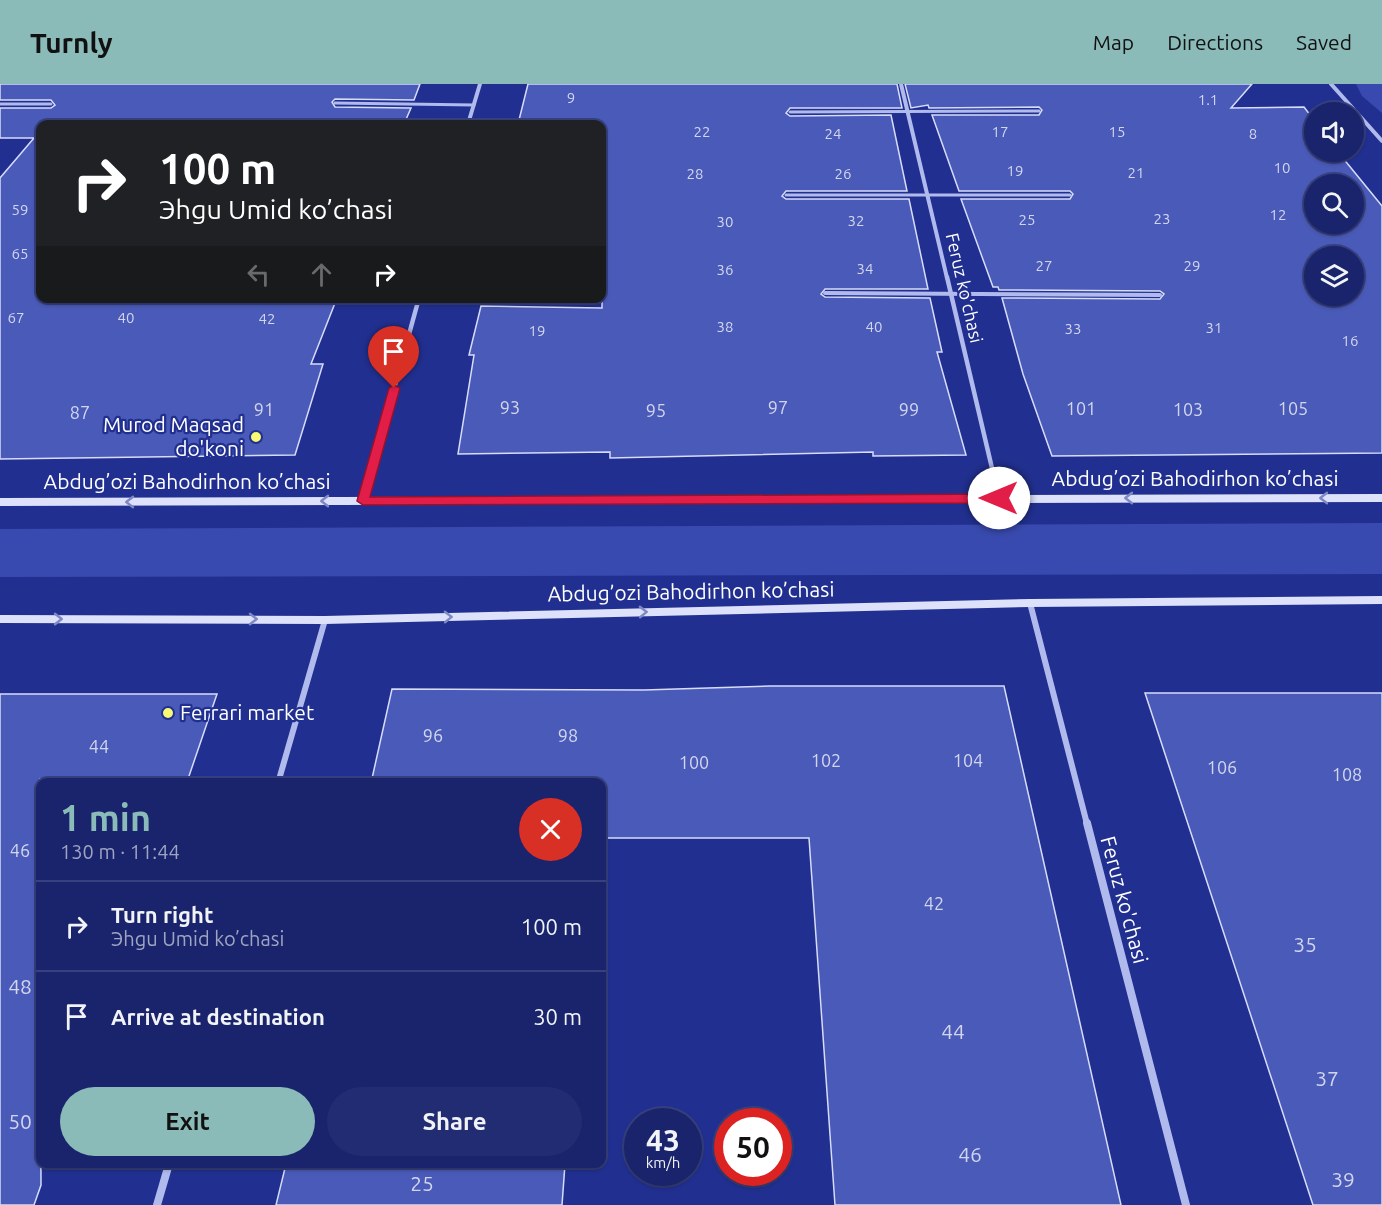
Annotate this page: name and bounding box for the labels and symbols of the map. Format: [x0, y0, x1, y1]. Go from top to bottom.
house number: 9 [567, 89, 575, 106]
house number: 1.1 [1198, 91, 1218, 108]
house number: 22 [694, 123, 710, 140]
house number: 17 [992, 123, 1008, 140]
house number: 15 [1109, 123, 1125, 140]
house number: 24 [825, 125, 841, 142]
house number: 8 [1249, 125, 1257, 142]
house number: 10 [1274, 159, 1290, 176]
house number: 19 [1007, 162, 1023, 179]
house number: 21 [1128, 164, 1144, 181]
house number: 28 [687, 165, 703, 182]
house number: 26 [835, 165, 851, 182]
house number: 59 [12, 201, 28, 218]
house number: 12 [1270, 206, 1286, 223]
house number: 23 [1154, 210, 1170, 227]
house number: 25 [1019, 211, 1035, 228]
house number: 32 [848, 212, 864, 229]
house number: 30 [717, 213, 733, 230]
street label: Feruz ko'chasi [943, 231, 987, 345]
house number: 65 [12, 245, 28, 262]
house number: 27 [1036, 257, 1052, 274]
house number: 29 [1184, 257, 1200, 274]
house number: 34 [857, 260, 873, 277]
house number: 36 [717, 261, 733, 278]
house number: 67 [8, 309, 24, 326]
house number: 40 [118, 309, 134, 326]
house number: 42 [259, 310, 275, 327]
house number: 38 [717, 318, 733, 335]
house number: 40 [866, 318, 882, 335]
house number: 31 [1206, 319, 1222, 336]
house number: 33 [1065, 320, 1081, 337]
house number: 19 [529, 322, 545, 339]
pin [368, 326, 419, 388]
house number: 16 [1342, 332, 1358, 349]
house number: 93 [500, 397, 520, 417]
house number: 97 [768, 397, 788, 417]
house number: 101 [1066, 398, 1096, 418]
house number: 105 [1278, 398, 1308, 418]
house number: 91 [254, 399, 274, 419]
house number: 99 [899, 399, 919, 419]
house number: 103 [1173, 399, 1203, 419]
house number: 95 [646, 400, 666, 420]
house number: 87 [70, 402, 90, 422]
place label: Murod Maqsad do'koni [103, 412, 244, 460]
marker: Murod Maqsad do'koni [249, 430, 263, 444]
position arrow [967, 466, 1031, 530]
street label: Abdug’ozi Bahodirhon ko’chasi [1052, 466, 1339, 490]
street label: Abdug’ozi Bahodirhon ko’chasi [44, 469, 331, 493]
one-way arrow [1124, 492, 1133, 504]
one-way arrow [1319, 492, 1328, 504]
one-way arrow [125, 495, 134, 508]
one-way arrow [320, 495, 329, 507]
street label: Abdug’ozi Bahodirhon ko’chasi [547, 576, 835, 606]
one-way arrow [639, 606, 648, 618]
one-way arrow [444, 610, 453, 623]
one-way arrow [54, 613, 63, 625]
one-way arrow [249, 613, 258, 625]
place label: Ferrari market [180, 700, 314, 724]
marker: Ferrari market [161, 706, 175, 720]
house number: 96 [423, 725, 443, 745]
house number: 98 [558, 725, 578, 745]
house number: 44 [89, 736, 109, 756]
house number: 102 [811, 750, 841, 770]
house number: 104 [953, 750, 983, 770]
house number: 100 [679, 752, 709, 772]
house number: 106 [1207, 757, 1237, 777]
house number: 108 [1332, 764, 1362, 784]
street label: Feruz ko'chasi [1096, 833, 1153, 966]
house number: 46 [10, 840, 30, 860]
house number: 42 [924, 893, 944, 913]
house number: 35 [1293, 932, 1317, 956]
house number: 48 [8, 974, 32, 998]
house number: 44 [941, 1019, 965, 1043]
house number: 37 [1315, 1066, 1339, 1090]
speed limit sign: 50 [714, 1108, 792, 1186]
house number: 50 [8, 1109, 32, 1133]
house number: 46 [958, 1142, 982, 1166]
house number: 39 [1331, 1167, 1355, 1191]
house number: 25 [410, 1171, 434, 1195]

